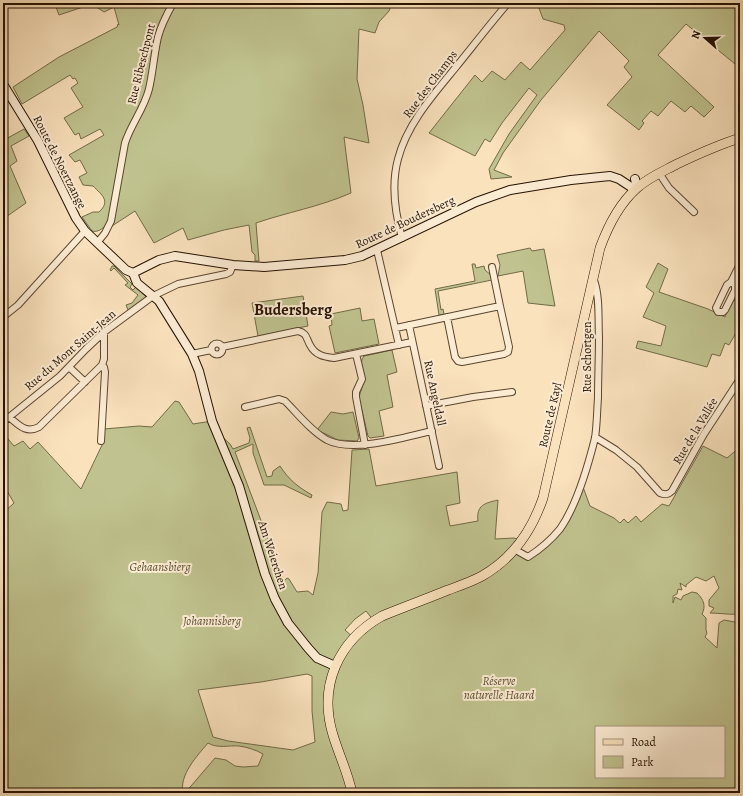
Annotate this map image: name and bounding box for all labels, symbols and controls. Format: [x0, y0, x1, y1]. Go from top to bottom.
north arrow [685, 18, 725, 58]
street label: Rue Ribeschpont [123, 22, 159, 106]
text: N [688, 28, 704, 41]
street label: Rue des Champs [399, 47, 461, 121]
street label: Route de Noertzange [30, 113, 90, 211]
street label: Route de Boudersberg [353, 192, 457, 252]
district label: Budersberg [254, 299, 333, 321]
street label: Rue du Mont Saint-Jean [21, 306, 119, 394]
street label: Rue Schortgen [579, 321, 595, 393]
street label: Rue Angeldall [420, 359, 450, 427]
street label: Route de Kayl [535, 381, 565, 449]
street label: Rue de la Vallée [669, 395, 721, 467]
street label: Am Weierchen [254, 518, 292, 592]
park label: Gehaansbierg [129, 559, 191, 575]
park label: Johannisberg [182, 613, 242, 629]
park label: Réserve naturelle Haard [464, 673, 535, 703]
legend [595, 726, 725, 778]
text: Road [631, 734, 657, 750]
text: Park [631, 754, 654, 770]

